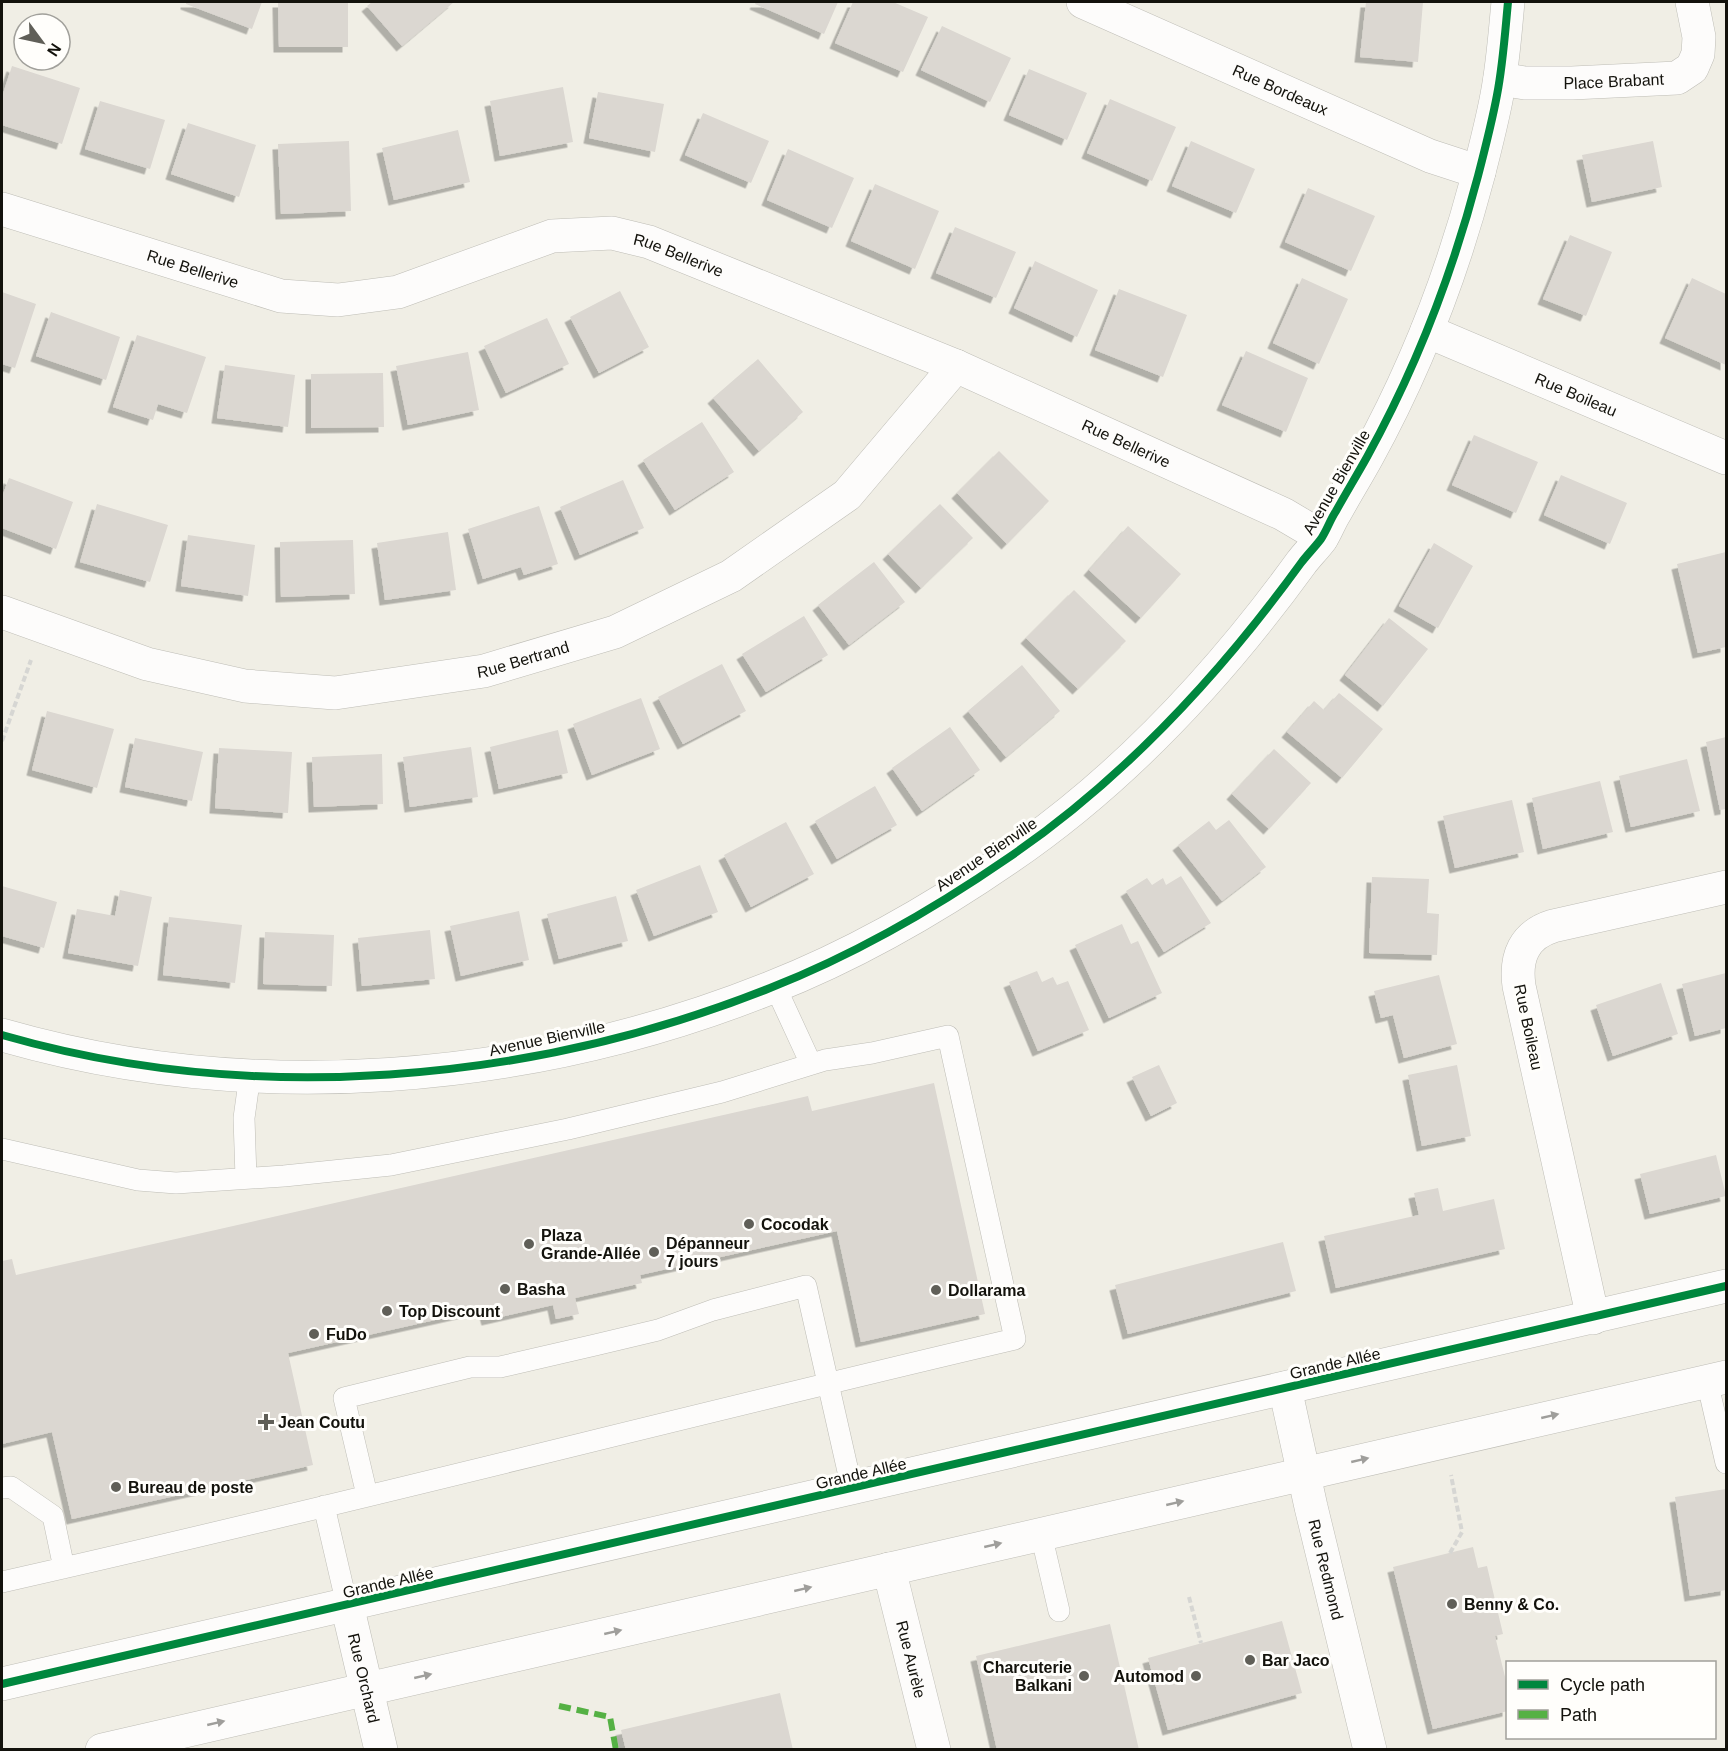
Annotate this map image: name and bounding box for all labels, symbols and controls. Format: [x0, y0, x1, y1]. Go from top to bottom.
north arrow [12, 12, 72, 72]
text: N [44, 40, 64, 59]
street label: Rue Bordeaux [1230, 62, 1330, 119]
street label: Place Brabant [1563, 71, 1665, 92]
street label: Rue Bellerive [632, 231, 726, 280]
street label: Rue Bellerive [145, 247, 241, 291]
street label: Rue Boileau [1532, 370, 1619, 420]
street label: Rue Bellerive [1079, 416, 1173, 471]
street label: Avenue Bienville [1300, 427, 1373, 538]
street label: Rue Bertrand [476, 638, 571, 681]
street label: Avenue Bienville [933, 814, 1040, 894]
street label: Rue Boileau [1511, 983, 1546, 1072]
street label: Avenue Bienville [488, 1018, 607, 1059]
place label: Cocodak [761, 1216, 829, 1233]
marker: Cocodak [742, 1217, 756, 1231]
place label: Plaza Grande-Allée [541, 1227, 641, 1262]
place label: Dépanneur 7 jours [666, 1235, 750, 1270]
marker: Plaza Grande-Allée [522, 1237, 536, 1251]
marker: Dépanneur 7 jours [647, 1245, 661, 1259]
place label: Basha [517, 1281, 565, 1298]
marker: Basha [498, 1282, 512, 1296]
place label: Dollarama [948, 1282, 1025, 1299]
marker: Dollarama [929, 1283, 943, 1297]
place label: Top Discount [399, 1303, 501, 1320]
marker: Top Discount [380, 1304, 394, 1318]
place label: FuDo [326, 1326, 367, 1343]
marker: FuDo [307, 1327, 321, 1341]
street label: Grande Allée [1288, 1345, 1382, 1382]
one-way arrow [1541, 1411, 1560, 1421]
place label: Jean Coutu [278, 1414, 365, 1431]
marker: Jean Coutu [259, 1415, 273, 1429]
one-way arrow [1351, 1454, 1370, 1464]
street label: Grande Allée [814, 1455, 908, 1492]
place label: Bureau de poste [128, 1479, 253, 1496]
marker: Bureau de poste [109, 1480, 123, 1494]
one-way arrow [1166, 1498, 1184, 1508]
street label: Rue Redmond [1305, 1517, 1346, 1622]
one-way arrow [984, 1540, 1003, 1549]
street label: Grande Allée [341, 1564, 435, 1601]
one-way arrow [794, 1584, 813, 1593]
place label: Benny & Co. [1464, 1596, 1559, 1613]
marker: Benny & Co. [1445, 1597, 1459, 1611]
street label: Rue Aurèle [893, 1619, 929, 1700]
one-way arrow [604, 1626, 622, 1636]
street label: Rue Orchard [345, 1632, 382, 1725]
place label: Bar Jaco [1262, 1652, 1330, 1669]
marker: Bar Jaco [1243, 1653, 1257, 1667]
place label: Charcuterie Balkani [983, 1659, 1072, 1694]
legend [1506, 1661, 1716, 1739]
place label: Automod [1114, 1668, 1184, 1685]
marker: Charcuterie Balkani [1077, 1669, 1091, 1683]
marker: Automod [1189, 1669, 1203, 1683]
one-way arrow [414, 1671, 432, 1681]
text: Cycle path [1560, 1675, 1645, 1695]
text: Path [1560, 1705, 1597, 1725]
one-way arrow [207, 1717, 226, 1727]

